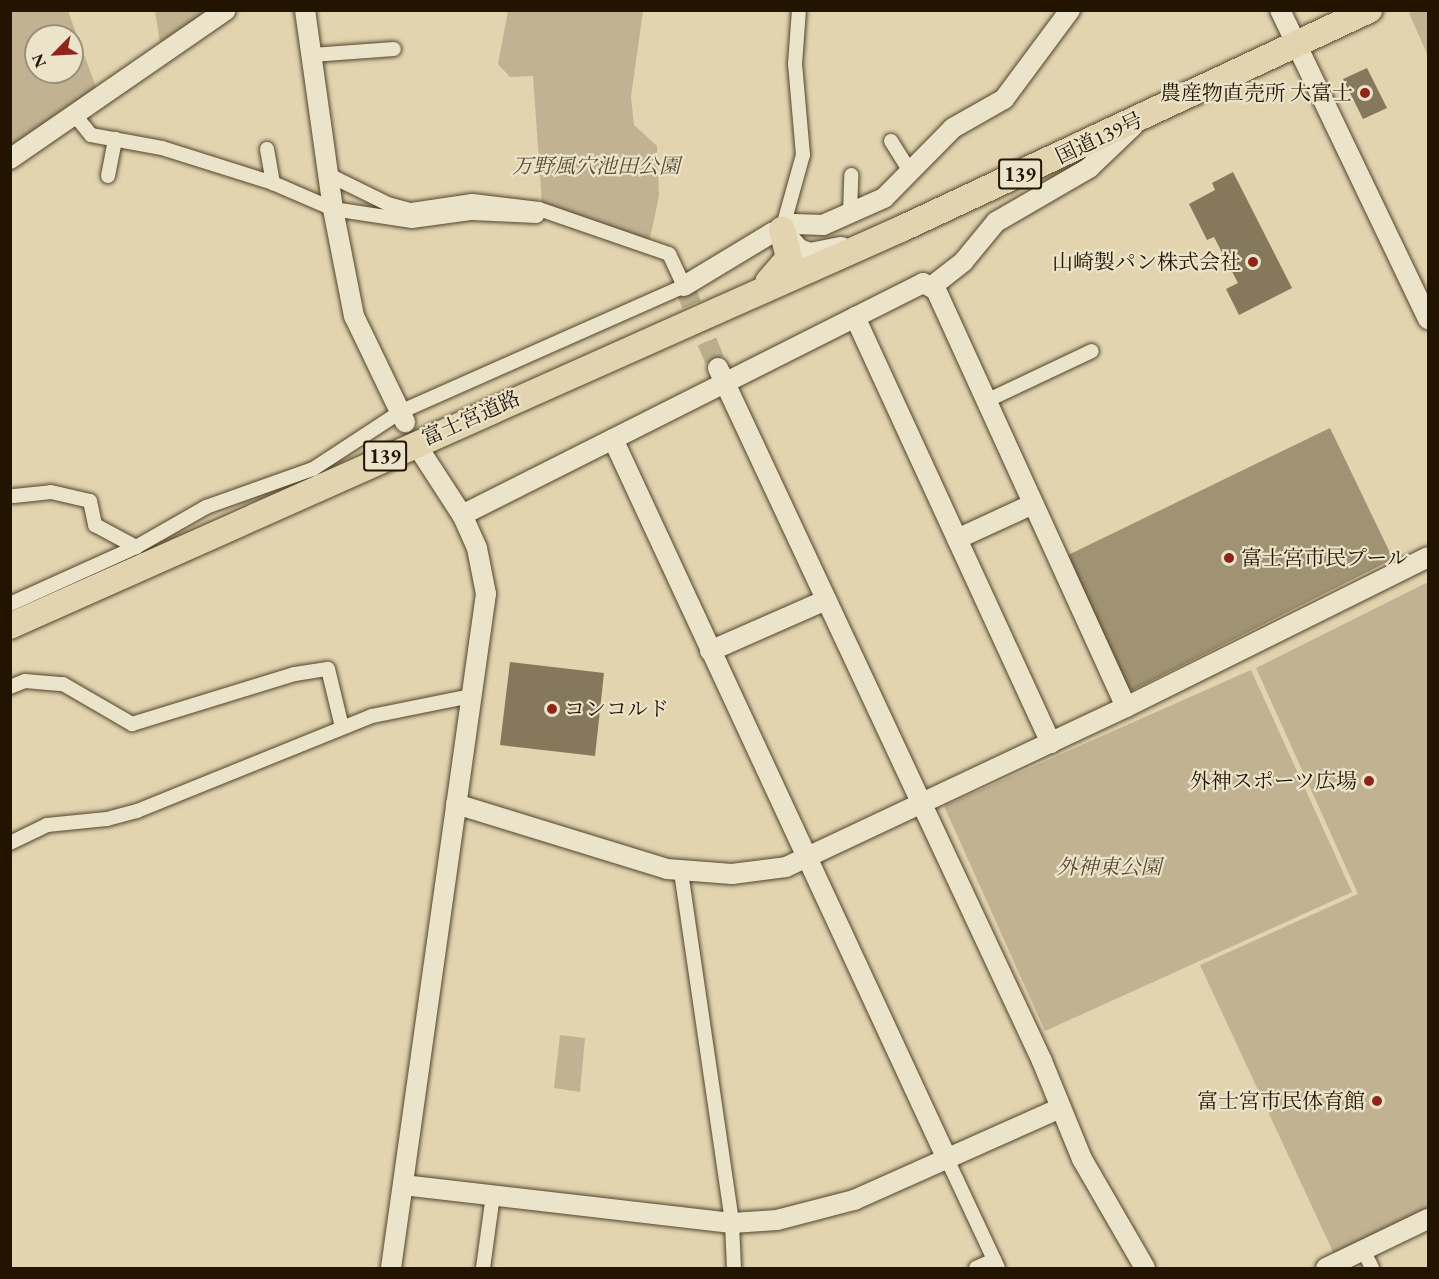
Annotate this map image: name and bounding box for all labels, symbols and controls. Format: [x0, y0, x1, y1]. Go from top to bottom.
north arrow [24, 24, 84, 84]
text: N [27, 51, 51, 71]
place label: 農産物直売所 大富士 [1160, 80, 1353, 106]
marker: 農産物直売所 大富士 [1358, 86, 1372, 100]
street label: 国道139号 [1051, 107, 1147, 169]
park label: 万野風穴池田公園 [512, 153, 680, 179]
road number: 139 [998, 157, 1042, 191]
place label: 山崎製パン株式会社 [1052, 249, 1241, 275]
marker: 山崎製パン株式会社 [1246, 255, 1260, 269]
street label: 富士宮道路 [418, 385, 524, 451]
road number: 139 [362, 439, 408, 473]
place label: 富士宮市民プール [1241, 545, 1408, 571]
marker: 富士宮市民プール [1222, 551, 1236, 565]
place label: コンコルド [564, 696, 669, 722]
marker: コンコルド [545, 702, 559, 716]
place label: 外神スポーツ広場 [1189, 768, 1357, 794]
marker: 外神スポーツ広場 [1362, 774, 1376, 788]
park label: 外神東公園 [1057, 854, 1161, 880]
place label: 富士宮市民体育館 [1197, 1088, 1365, 1114]
marker: 富士宮市民体育館 [1370, 1094, 1384, 1108]

